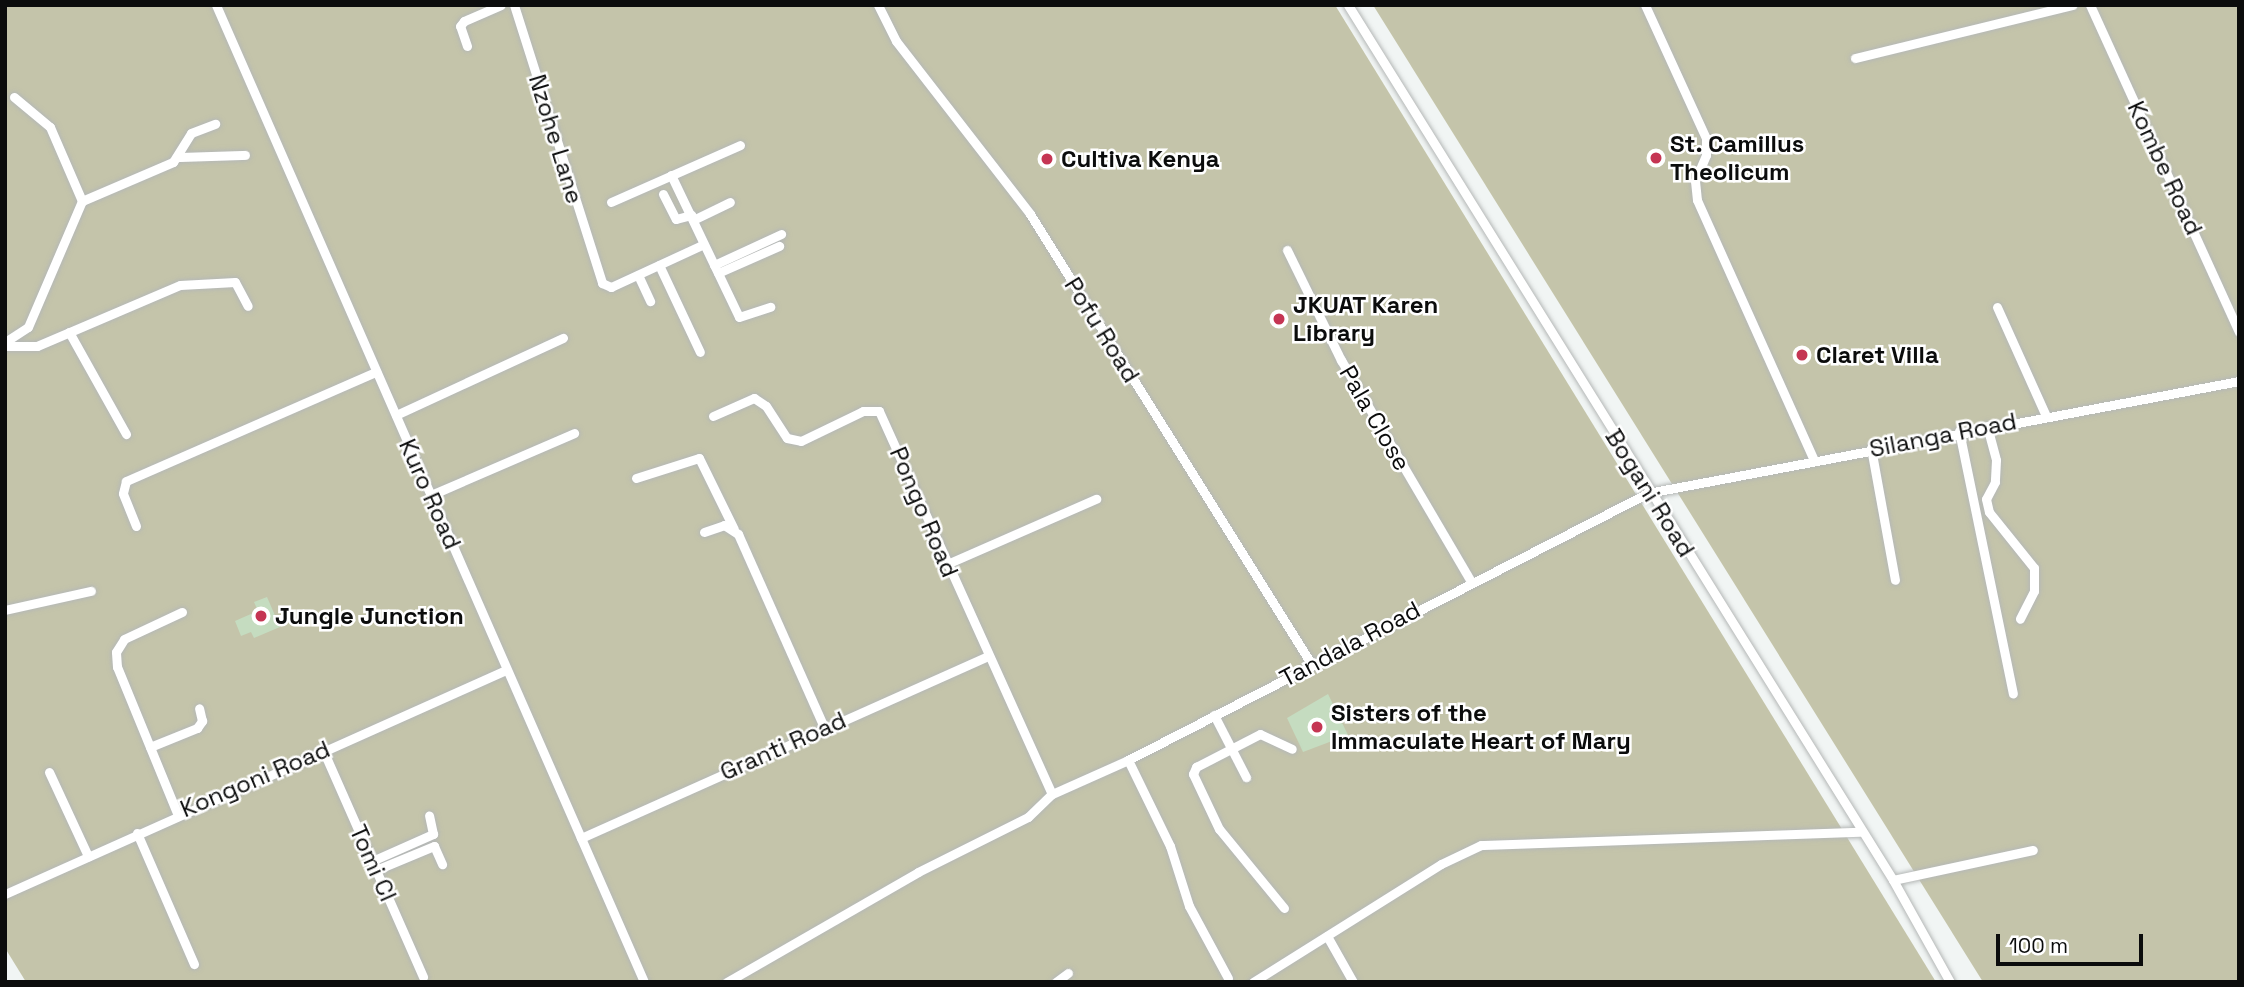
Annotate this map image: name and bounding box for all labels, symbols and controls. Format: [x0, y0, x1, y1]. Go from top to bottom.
street label: Nzohe Lane [523, 71, 589, 207]
street label: Kombe Road [2121, 96, 2209, 240]
place label: St. Camillus Theolicum [1670, 130, 1805, 186]
place label: Cultiva Kenya [1061, 145, 1220, 173]
marker: St. Camillus Theolicum [1648, 150, 1664, 166]
marker: Cultiva Kenya [1039, 151, 1055, 167]
street label: Pofu Road [1058, 272, 1146, 388]
place label: JKUAT Karen Library [1293, 291, 1439, 347]
marker: JKUAT Karen Library [1271, 311, 1287, 327]
place label: Claret Villa [1816, 341, 1939, 369]
marker: Claret Villa [1794, 347, 1810, 363]
street label: Pala Close [1333, 360, 1417, 476]
street label: Silanga Road [1867, 407, 2019, 463]
street label: Bogani Road [1599, 424, 1701, 562]
street label: Kuro Road [393, 434, 467, 554]
street label: Pongo Road [884, 442, 964, 582]
street label: Tandala Road [1275, 595, 1425, 693]
place label: Jungle Junction [275, 602, 464, 630]
marker: Jungle Junction [253, 608, 269, 624]
place label: Sisters of the Immaculate Heart of Mary [1331, 699, 1631, 755]
street label: Granti Road [716, 705, 850, 787]
marker: Sisters of the Immaculate Heart of Mary [1309, 719, 1325, 735]
street label: Kongoni Road [176, 735, 334, 823]
street label: Tomi Cl [343, 820, 403, 906]
scale bar [1999, 920, 2146, 964]
text: 100 m [2009, 932, 2068, 959]

